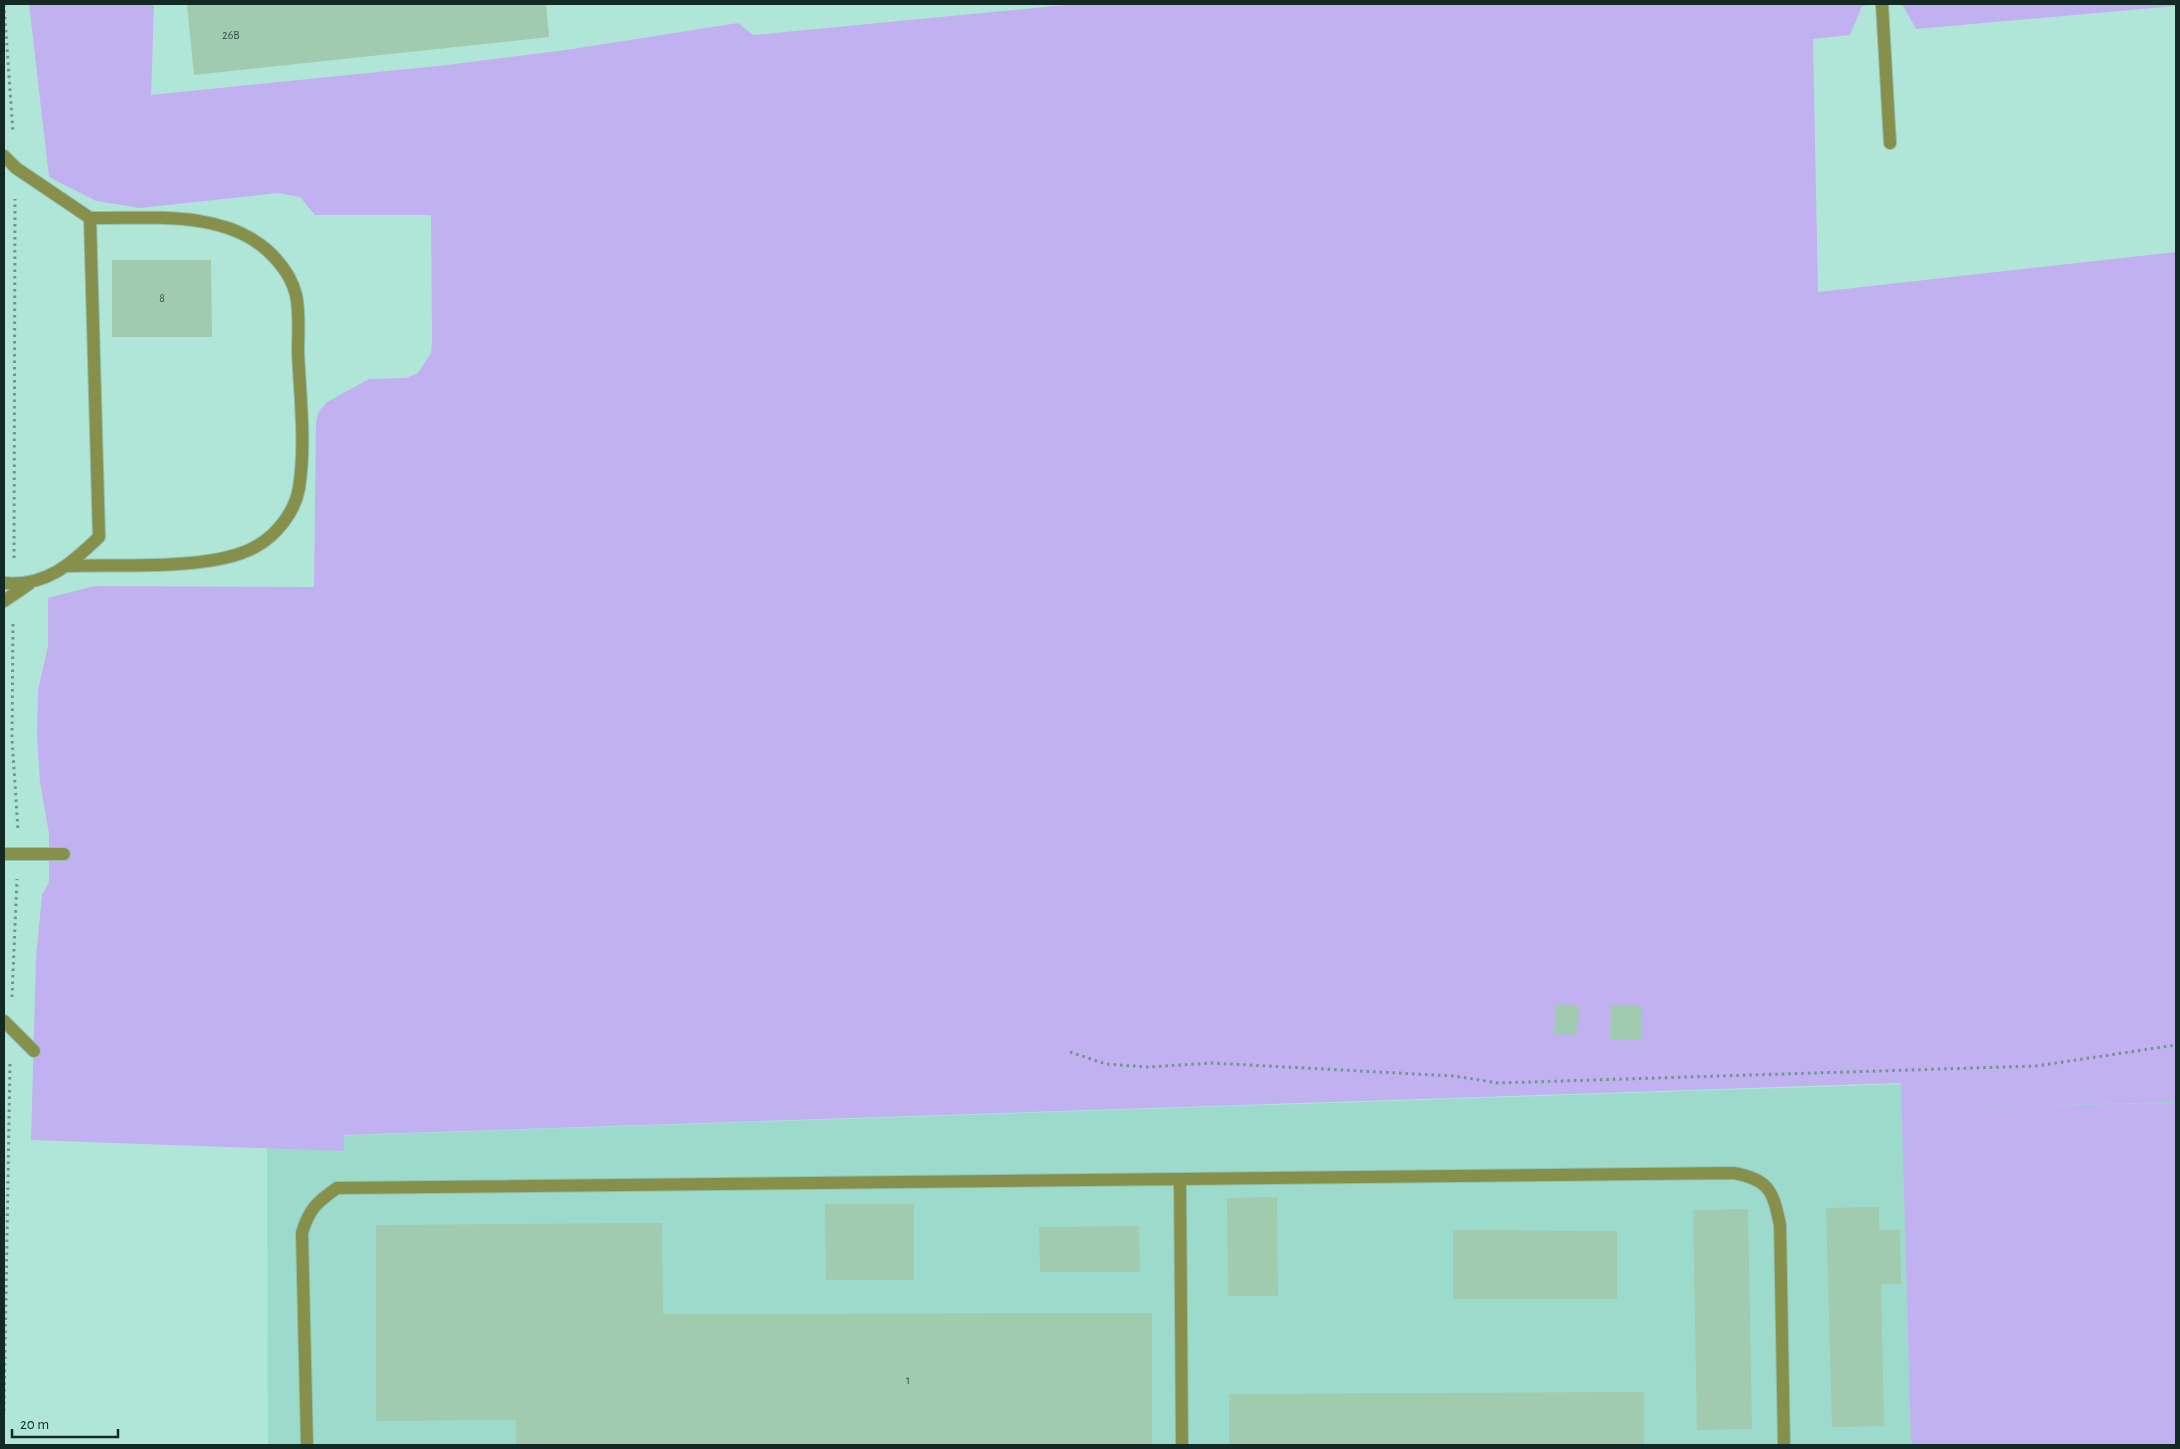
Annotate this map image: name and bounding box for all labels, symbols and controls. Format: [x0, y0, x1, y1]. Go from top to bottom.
house number: 26B [222, 29, 240, 41]
house number: 8 [159, 292, 165, 304]
house number: 1 [906, 1374, 910, 1386]
scale bar [12, 1406, 119, 1438]
text: 20 m [20, 1417, 49, 1432]

